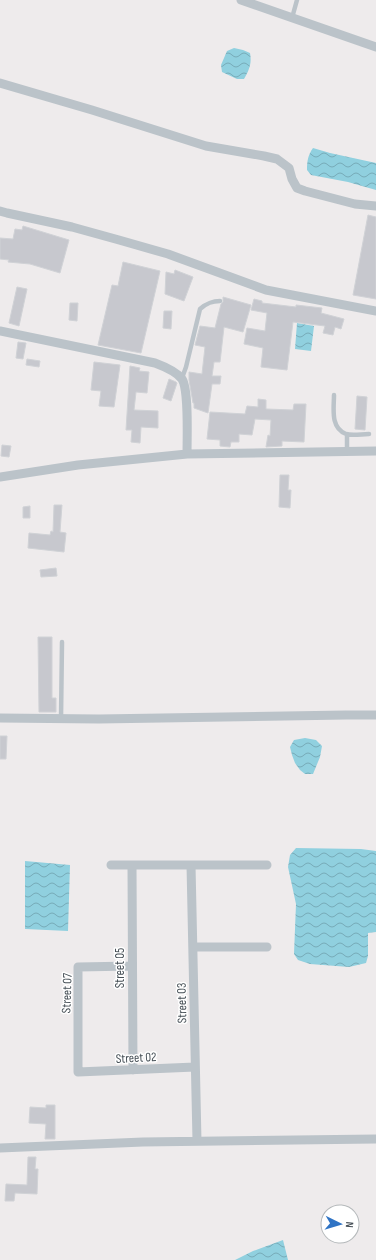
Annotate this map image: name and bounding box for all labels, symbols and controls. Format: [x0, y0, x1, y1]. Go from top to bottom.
street label: Street 05 [112, 948, 128, 988]
street label: Street 07 [58, 972, 76, 1014]
street label: Street 03 [174, 982, 190, 1023]
street label: Street 02 [115, 1049, 157, 1067]
north arrow [320, 1204, 360, 1244]
text: N [343, 1221, 356, 1228]

